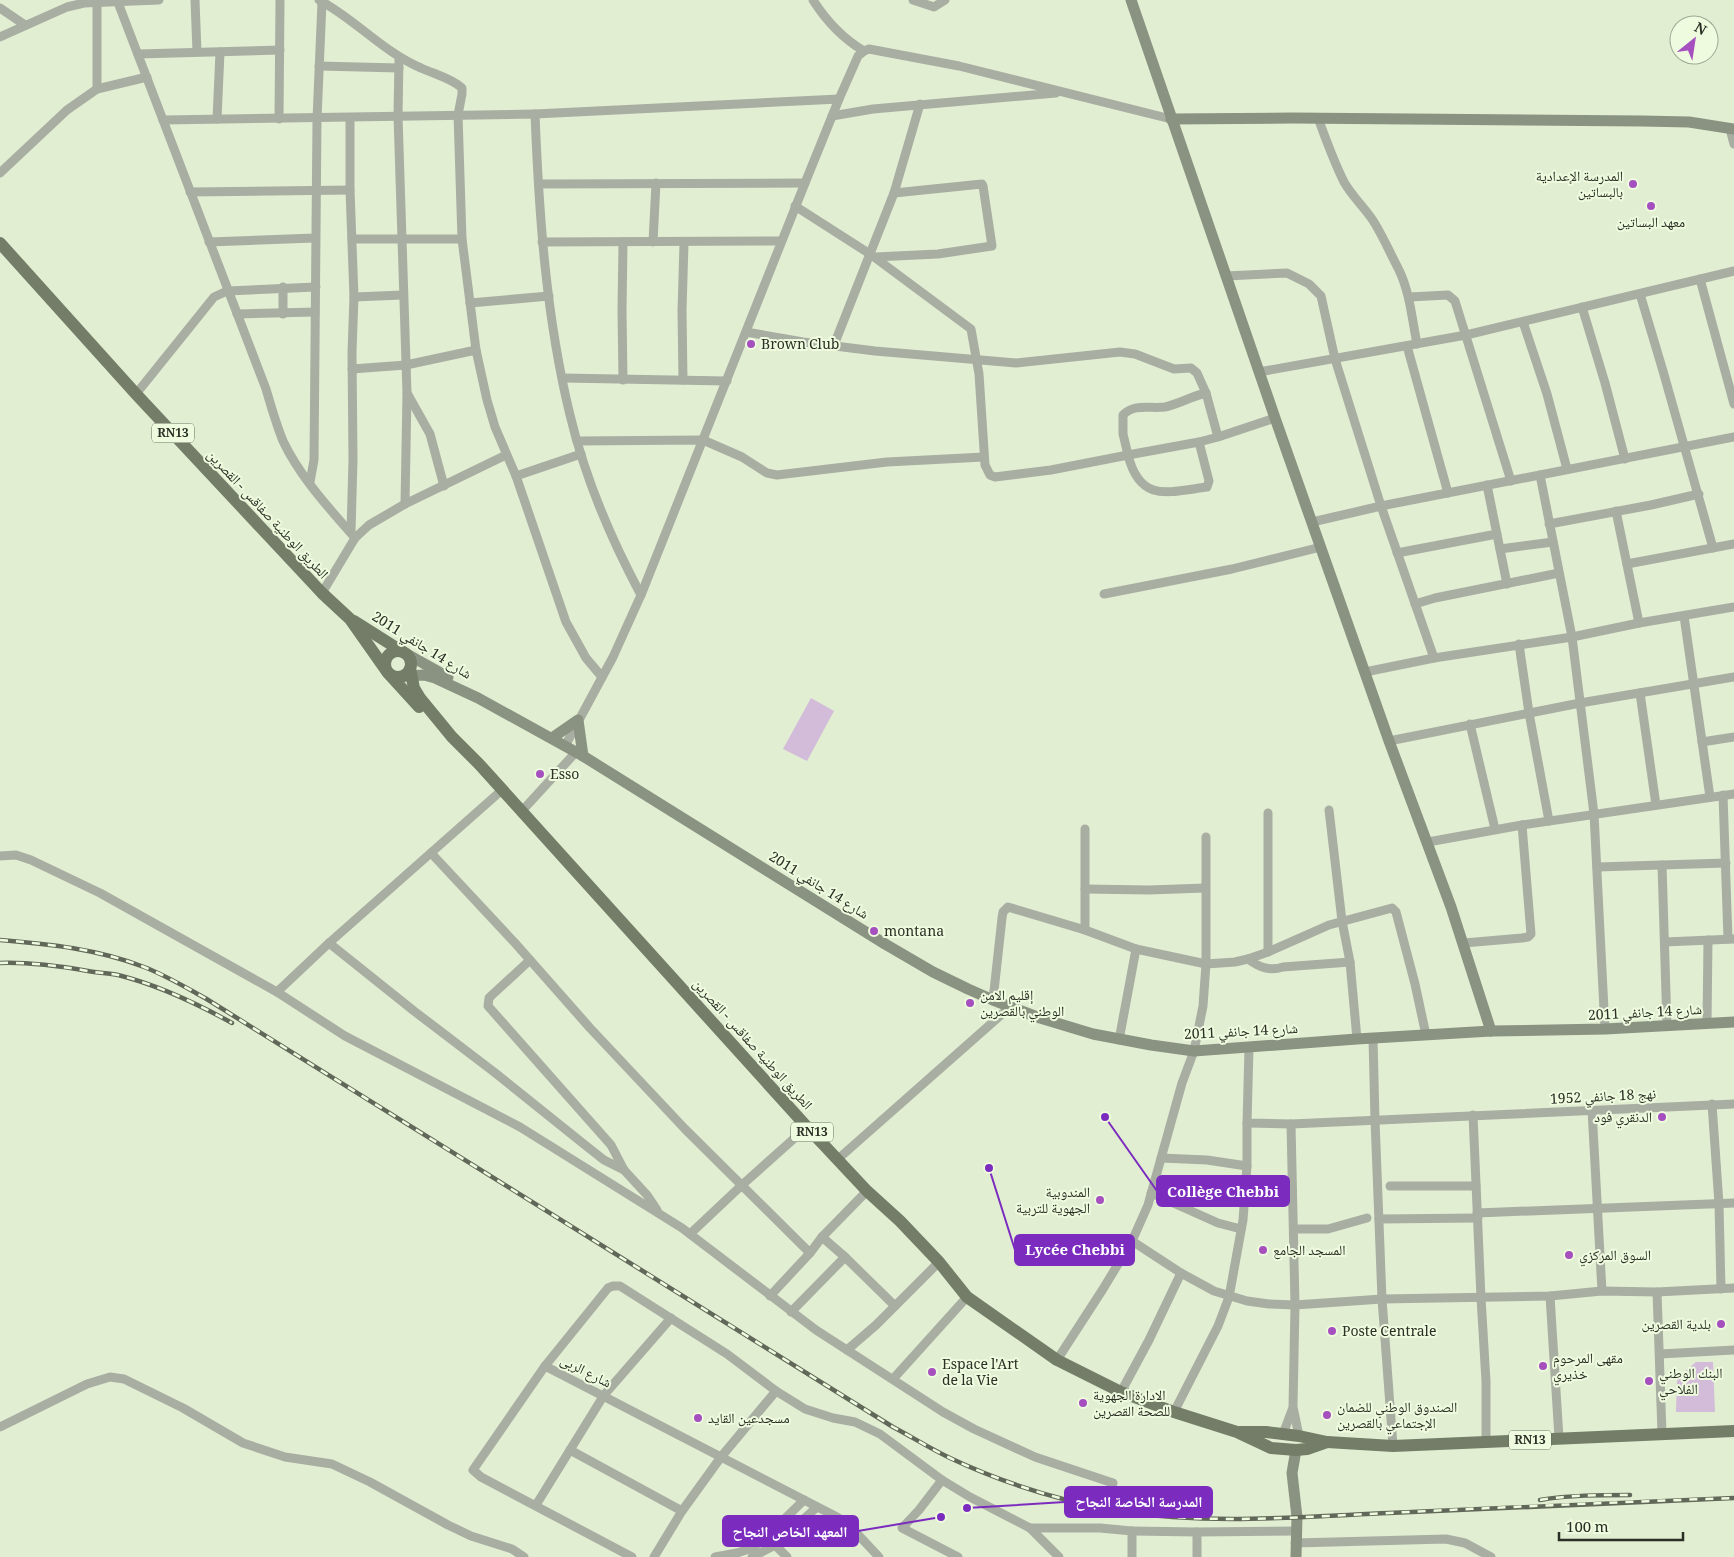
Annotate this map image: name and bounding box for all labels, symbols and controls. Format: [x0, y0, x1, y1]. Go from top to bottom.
north arrow [1669, 15, 1719, 65]
text: N [1689, 17, 1710, 44]
place label: المدرسة الإعدادية بالبساتين [1536, 166, 1623, 206]
marker: المدرسة الإعدادية بالبساتين [1627, 178, 1639, 190]
marker: معهد البساتين [1645, 200, 1657, 212]
place label: معهد البساتين [1617, 212, 1685, 236]
place label: Brown Club [761, 334, 839, 358]
marker: Brown Club [745, 338, 757, 350]
road number: RN13 [152, 423, 194, 442]
street label: الطريق الوطنية صفاقس - القصرين [200, 445, 333, 586]
street label: شارع 14 جانفي 2011 [366, 606, 476, 687]
place label: Esso [550, 764, 579, 788]
marker: Esso [534, 768, 546, 780]
street label: شارع 14 جانفي 2011 [763, 846, 873, 927]
place label: montana [884, 921, 944, 945]
marker: montana [868, 925, 880, 937]
street label: الطريق الوطنية صفاقس - القصرين [686, 974, 817, 1117]
place label: إقليم الامن الوطني بالقصرين [980, 985, 1064, 1025]
marker: إقليم الامن الوطني بالقصرين [964, 997, 976, 1009]
street label: شارع 14 جانفي 2011 [1587, 999, 1703, 1029]
street label: شارع 14 جانفي 2011 [1183, 1018, 1299, 1048]
street label: نهج 18 جانفي 1952 [1549, 1083, 1657, 1113]
place label: الدنقري فود [1594, 1107, 1652, 1131]
marker: الدنقري فود [1656, 1111, 1668, 1123]
road number: RN13 [791, 1122, 833, 1142]
callout: Collège Chebbi [1157, 1176, 1289, 1206]
text: Collège Chebbi [1167, 1181, 1280, 1207]
place label: المندوبية الجهوية للتربية [1016, 1182, 1090, 1222]
marker: المندوبية الجهوية للتربية [1094, 1194, 1106, 1206]
callout: Lycée Chebbi [1015, 1235, 1134, 1265]
text: Lycée Chebbi [1025, 1239, 1126, 1265]
place label: المسجد الجامع [1273, 1240, 1346, 1264]
marker: المسجد الجامع [1257, 1244, 1269, 1256]
place label: السوق المركزي [1579, 1245, 1651, 1269]
marker: السوق المركزي [1563, 1249, 1575, 1261]
place label: بلدية القصرين [1642, 1314, 1711, 1338]
marker: بلدية القصرين [1715, 1318, 1727, 1330]
place label: Poste Centrale [1342, 1321, 1436, 1345]
marker: Poste Centrale [1326, 1325, 1338, 1337]
place label: مقهى المرحوم خذيري [1553, 1348, 1623, 1388]
street label: شارع الربى [555, 1350, 615, 1396]
place label: Espace l'Art de la Vie [942, 1354, 1019, 1394]
marker: مقهى المرحوم خذيري [1537, 1360, 1549, 1372]
place label: البنك الوطني الفلاحي [1659, 1363, 1723, 1403]
marker: Espace l'Art de la Vie [926, 1366, 938, 1378]
marker: البنك الوطني الفلاحي [1643, 1375, 1655, 1387]
place label: الادارة الجهوية للصحة القصرين [1093, 1385, 1170, 1425]
marker: الادارة الجهوية للصحة القصرين [1077, 1397, 1089, 1409]
place label: الصندوق الوطني للضمان الإجتماعي بالقصرين [1337, 1397, 1457, 1437]
place label: مسجدعين القايد [708, 1408, 790, 1432]
marker: الصندوق الوطني للضمان الإجتماعي بالقصرين [1321, 1409, 1333, 1421]
marker: مسجدعين القايد [692, 1412, 704, 1424]
road number: RN13 [1509, 1430, 1551, 1450]
callout: المدرسة الخاصة النجاح [1065, 1487, 1212, 1517]
text: المدرسة الخاصة النجاح [1075, 1491, 1203, 1517]
scale bar [1559, 1510, 1683, 1542]
callout: المعهد الخاص النجاح [723, 1516, 858, 1546]
text: 100 m [1566, 1516, 1609, 1542]
text: المعهد الخاص النجاح [733, 1521, 847, 1547]

